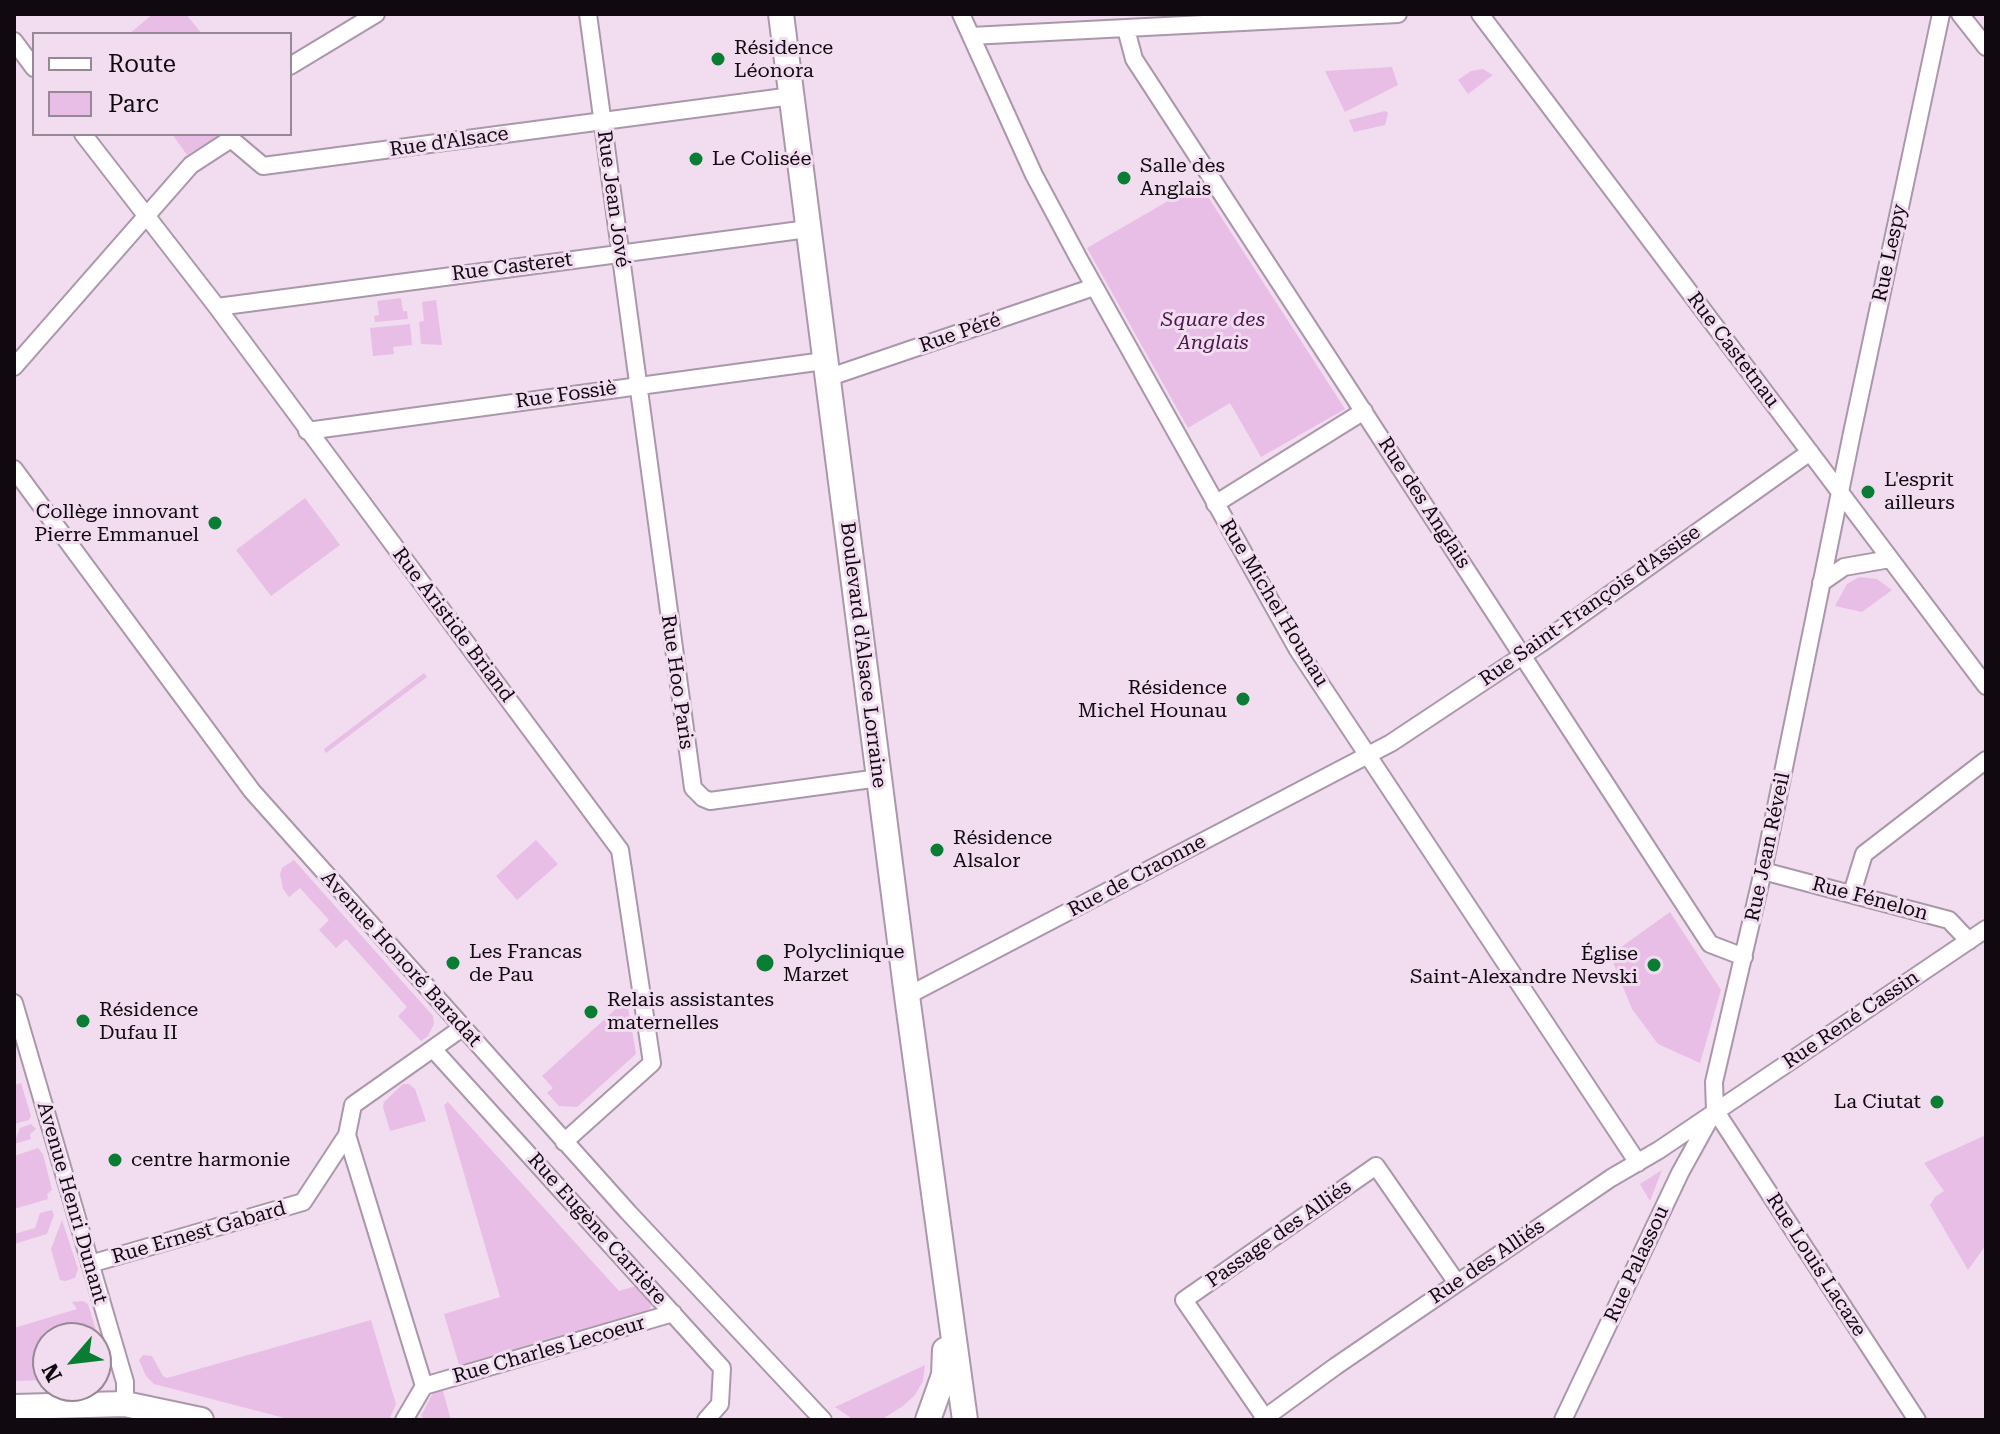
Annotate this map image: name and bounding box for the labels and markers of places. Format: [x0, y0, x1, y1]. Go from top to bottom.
place label: Résidence Léonora [734, 36, 833, 83]
marker: Résidence Léonora [709, 50, 727, 68]
place label: Le Colisée [712, 147, 811, 171]
marker: Le Colisée [687, 150, 705, 168]
place label: Salle des Anglais [1140, 154, 1225, 201]
marker: Salle des Anglais [1115, 169, 1133, 187]
place label: L'esprit ailleurs [1884, 468, 1955, 515]
marker: L'esprit ailleurs [1859, 483, 1877, 501]
place label: Collège innovant Pierre Emmanuel [34, 500, 199, 547]
marker: Collège innovant Pierre Emmanuel [206, 514, 224, 532]
place label: Résidence Michel Hounau [1078, 676, 1227, 723]
marker: Résidence Michel Hounau [1234, 690, 1252, 708]
place label: Résidence Alsalor [953, 826, 1052, 873]
marker: Résidence Alsalor [928, 841, 946, 859]
place label: Les Francas de Pau [469, 940, 582, 987]
place label: Polyclinique Marzet [783, 940, 904, 987]
place label: Église Saint-Alexandre Nevski [1410, 942, 1638, 989]
marker: Polyclinique Marzet [754, 952, 776, 974]
marker: Les Francas de Pau [444, 954, 462, 972]
marker: Église Saint-Alexandre Nevski [1645, 956, 1663, 974]
place label: Relais assistantes maternelles [607, 988, 774, 1035]
place label: Résidence Dufau II [99, 998, 198, 1045]
marker: Relais assistantes maternelles [582, 1003, 600, 1021]
marker: Résidence Dufau II [74, 1012, 92, 1030]
place label: La Ciutat [1834, 1090, 1921, 1114]
marker: La Ciutat [1928, 1093, 1946, 1111]
place label: centre harmonie [131, 1148, 290, 1172]
marker: centre harmonie [106, 1151, 124, 1169]

